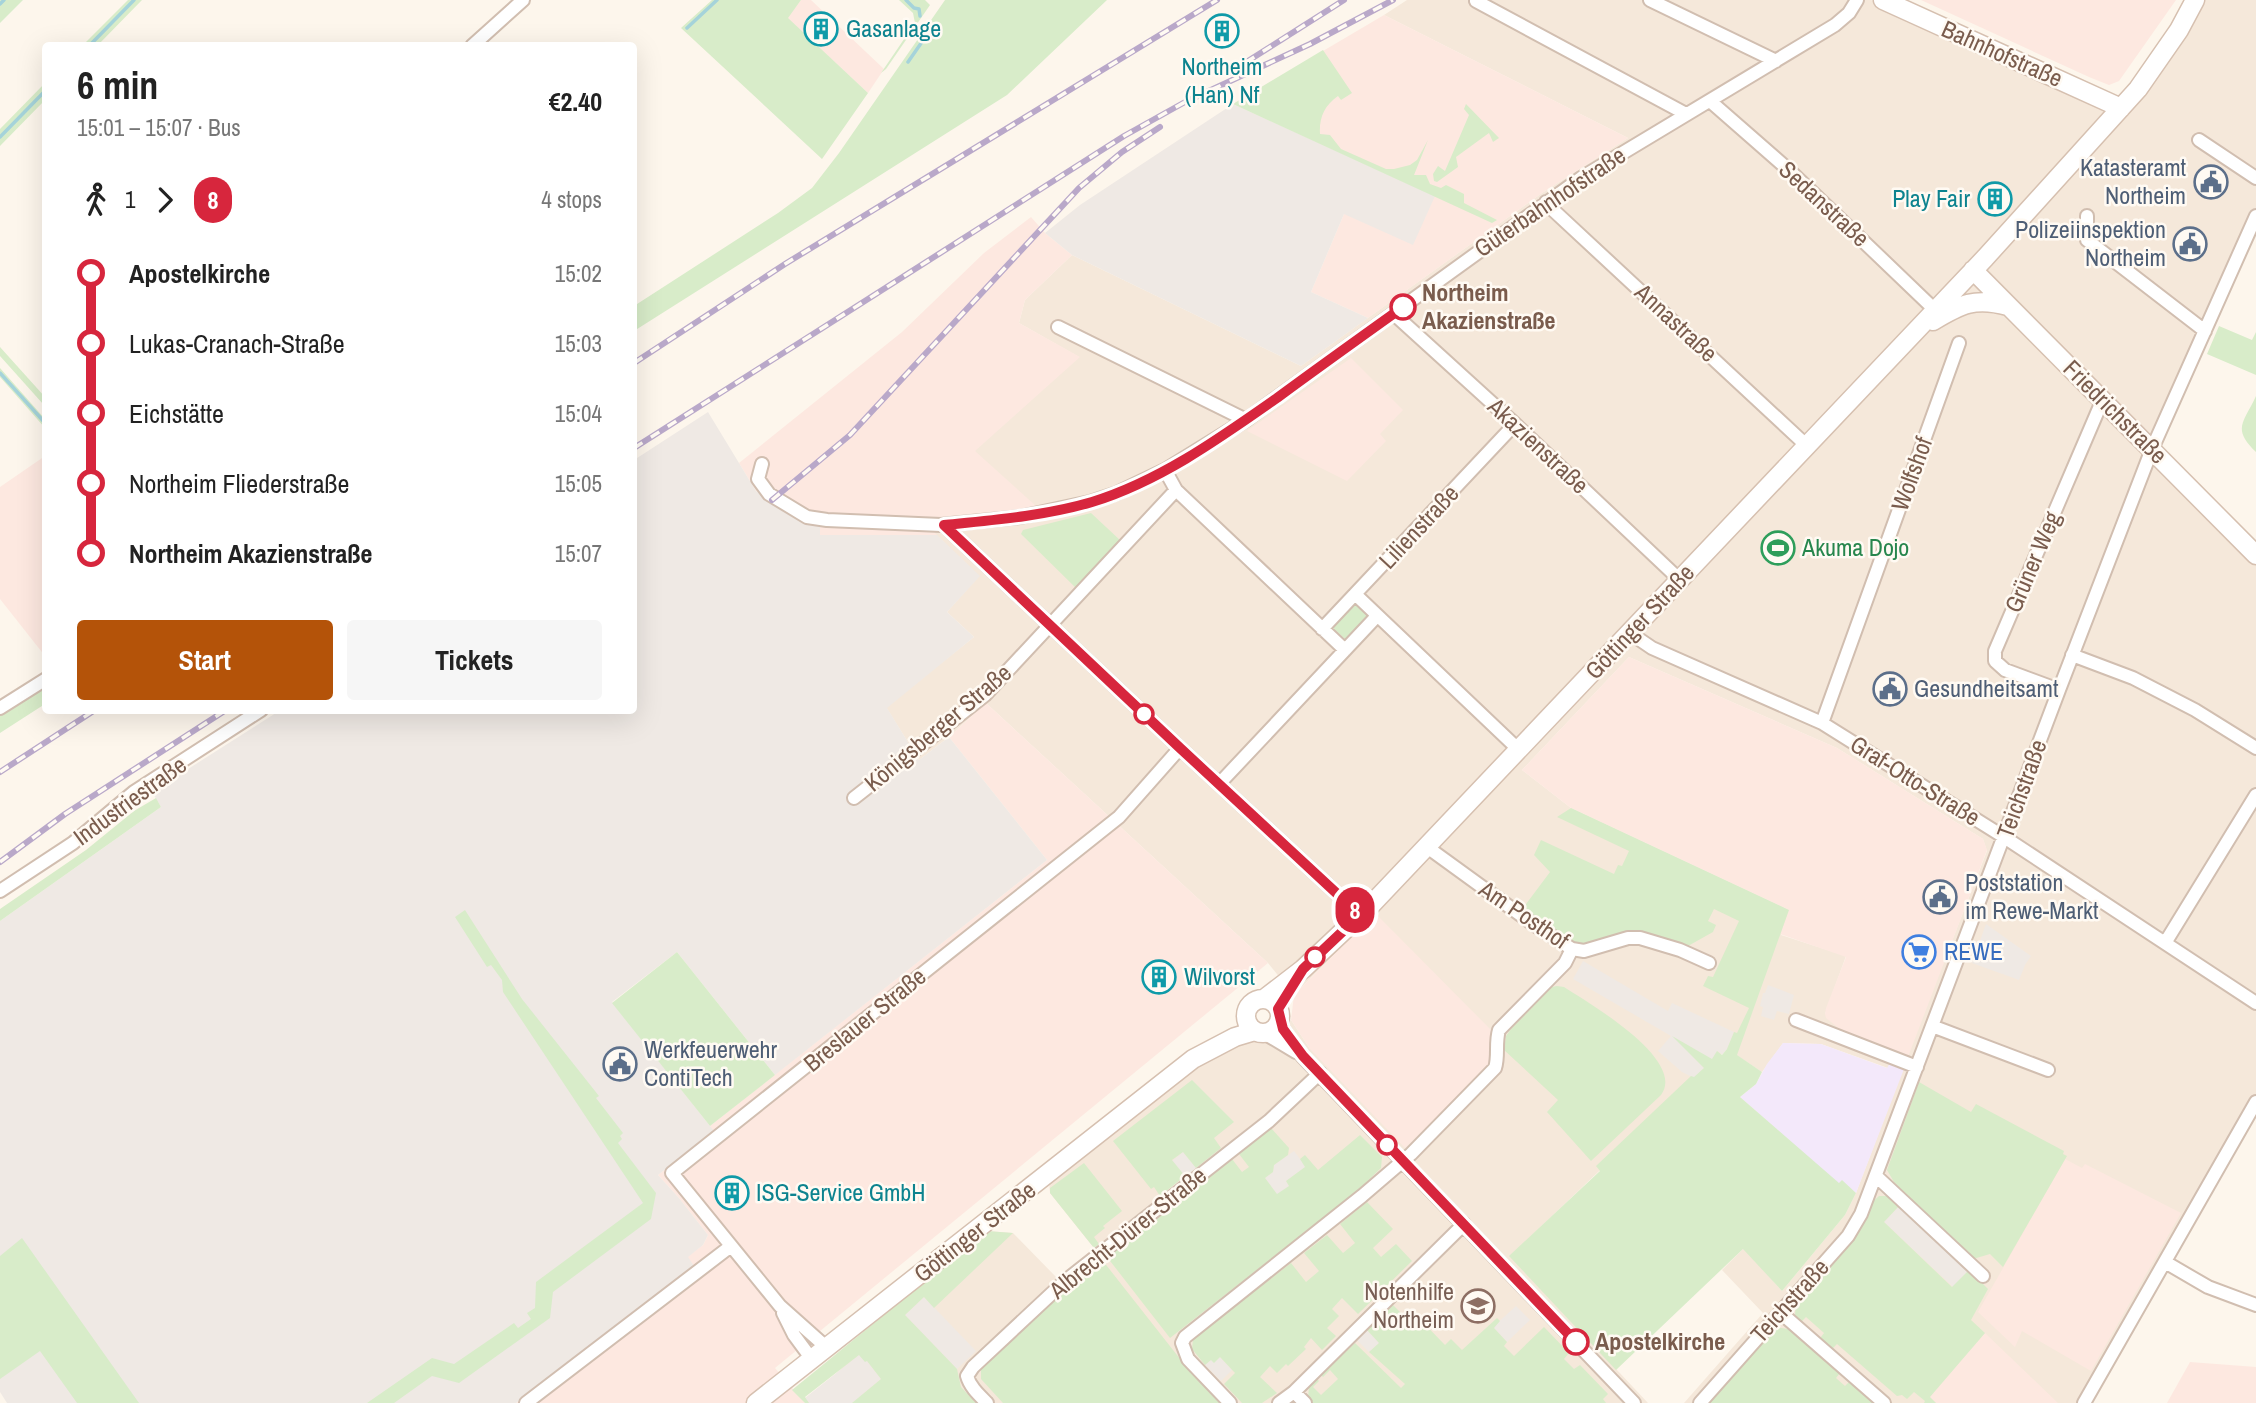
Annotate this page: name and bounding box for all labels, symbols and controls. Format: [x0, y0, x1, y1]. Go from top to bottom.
building icon: Gasanlage [802, 10, 840, 48]
place label: Gasanlage [846, 12, 941, 44]
building icon: Northeim (Han) Nf [1203, 12, 1241, 50]
street label: Bahnhofstraße [1937, 12, 2068, 94]
place label: Northeim (Han) Nf [1182, 50, 1262, 110]
text: 6 min [77, 60, 158, 111]
text: €2.40 [549, 84, 602, 119]
text: 15:01 – 15:07 · Bus [77, 112, 241, 143]
street label: Güterbahnhofstraße [1467, 139, 1631, 264]
place label: Katasteramt Northeim [2080, 151, 2187, 211]
street label: Sedanstraße [1773, 153, 1877, 253]
public building icon: Katasteramt Northeim [2192, 163, 2230, 201]
building icon: Play Fair [1976, 180, 2014, 218]
icon: walk [77, 181, 115, 219]
icon: forward [146, 181, 184, 219]
place label: Play Fair [1892, 182, 1970, 214]
text: 1 [125, 184, 136, 215]
text: 8 [208, 184, 218, 216]
text: 4 stops [541, 184, 602, 215]
place label: Polizeiinspektion Northeim [2015, 213, 2166, 273]
public building icon: Polizeiinspektion Northeim [2171, 225, 2209, 263]
text: Apostelkirche [129, 256, 270, 291]
text: 15:02 [555, 258, 602, 289]
street label: Annastraße [1628, 275, 1725, 369]
place label: Northeim Akazienstraße [1422, 276, 1555, 336]
marker: Northeim Akazienstraße [1390, 294, 1416, 320]
text: Lukas-Cranach-Straße [129, 326, 345, 361]
text: 15:03 [555, 328, 602, 359]
street label: Friedrichstraße [2057, 352, 2175, 470]
street label: Akazienstraße [1481, 390, 1596, 500]
text: Eichstätte [129, 396, 224, 431]
text: 15:04 [555, 398, 602, 429]
street label: Wolfshof [1883, 432, 1939, 515]
text: Northeim Fliederstraße [129, 466, 349, 501]
text: 15:05 [555, 468, 602, 499]
street label: Lilienstraße [1371, 477, 1465, 575]
street label: Grüner Weg [1996, 506, 2068, 617]
sports icon: Akuma Dojo [1759, 529, 1797, 567]
place label: Akuma Dojo [1801, 531, 1909, 563]
text: Northeim Akazienstraße [129, 536, 372, 571]
text: 15:07 [555, 538, 602, 569]
street label: Göttinger Straße [1578, 557, 1701, 686]
button: Start [77, 620, 333, 700]
button: Tickets [347, 620, 602, 700]
street label: Königsberger Straße [857, 656, 1018, 798]
public building icon: Gesundheitsamt [1871, 670, 1909, 708]
place label: Gesundheitsamt [1914, 672, 2059, 704]
unlabelled marker [1134, 704, 1154, 724]
street label: Graf-Otto-Straße [1844, 727, 1987, 833]
street label: Teichstraße [1988, 735, 2054, 842]
street label: Industriestraße [66, 748, 192, 852]
place label: Poststation im Rewe-Markt [1965, 866, 2099, 926]
street label: Am Posthof [1473, 872, 1576, 956]
public building icon: Poststation im Rewe-Markt [1921, 878, 1959, 916]
line badge: 8 [1332, 887, 1378, 933]
text: 8 [1350, 894, 1360, 926]
supermarket icon: REWE [1900, 933, 1938, 971]
place label: REWE [1944, 935, 2003, 967]
unlabelled marker [1305, 947, 1325, 967]
building icon: Wilvorst [1140, 958, 1178, 996]
street label: Breslauer Straße [796, 960, 932, 1078]
place label: Wilvorst [1184, 960, 1256, 992]
place label: Werkfeuerwehr ContiTech [644, 1033, 778, 1093]
public building icon: Werkfeuerwehr ContiTech [601, 1045, 639, 1083]
unlabelled marker [1377, 1135, 1397, 1155]
street label: Albrecht-Dürer-Straße [1041, 1159, 1213, 1306]
street label: Göttinger Straße [907, 1173, 1042, 1289]
building icon: ISG-Service GmbH [713, 1174, 751, 1212]
place label: ISG-Service GmbH [756, 1176, 926, 1208]
street label: Teichstraße [1743, 1251, 1836, 1349]
place label: Notenhilfe Northeim [1364, 1275, 1454, 1335]
school or university icon: Notenhilfe Northeim [1459, 1287, 1497, 1325]
place label: Apostelkirche [1595, 1325, 1725, 1357]
marker: Apostelkirche [1563, 1329, 1589, 1355]

